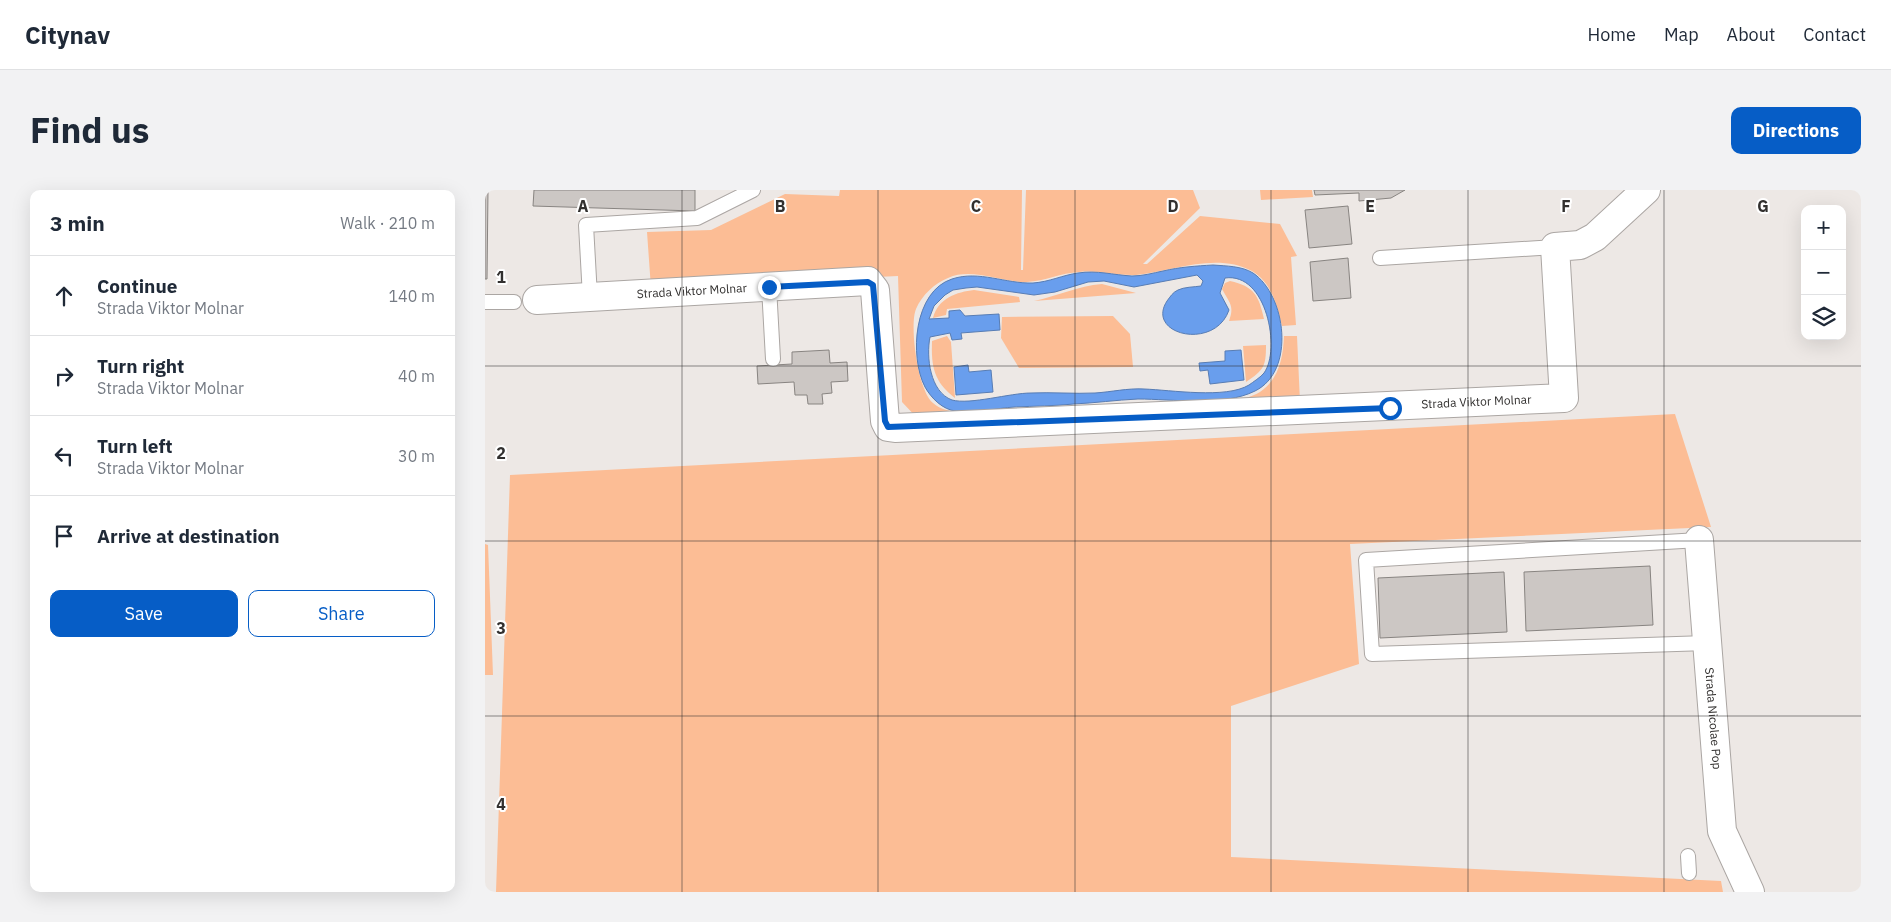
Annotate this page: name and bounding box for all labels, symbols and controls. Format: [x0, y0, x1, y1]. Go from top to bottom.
text: Citynav [25, 19, 110, 51]
text: Home [1588, 23, 1636, 46]
text: Map [1664, 23, 1699, 46]
text: About [1727, 23, 1775, 46]
text: Contact [1803, 23, 1866, 46]
text: Find us [30, 107, 149, 153]
button: Directions [1731, 107, 1861, 154]
text: A [578, 196, 589, 216]
text: B [775, 196, 786, 216]
text: C [971, 196, 981, 216]
text: D [1167, 196, 1179, 216]
text: E [1365, 196, 1375, 216]
text: F [1561, 196, 1571, 216]
text: G [1757, 196, 1769, 216]
map controls [1801, 205, 1846, 340]
button: + [1801, 205, 1846, 250]
text: 3 min [50, 209, 105, 237]
text: Walk · 210 m [340, 213, 435, 233]
button: − [1801, 250, 1846, 295]
text: 1 [496, 267, 506, 287]
text: Continue [97, 274, 177, 298]
route end [758, 276, 781, 299]
street label: Strada Viktor Molnar [636, 280, 748, 301]
icon: ahead [50, 282, 78, 310]
text: 140 m [388, 286, 435, 306]
button: layers [1801, 295, 1846, 340]
text: Strada Viktor Molnar [97, 298, 244, 318]
text: Turn right [97, 354, 184, 378]
icon: right [50, 362, 78, 390]
text: 40 m [398, 366, 435, 386]
text: Strada Viktor Molnar [97, 378, 244, 398]
street label: Strada Viktor Molnar [1421, 391, 1532, 411]
route start [1379, 397, 1402, 420]
text: Turn left [97, 434, 173, 458]
icon: left [50, 442, 78, 470]
text: 2 [496, 443, 506, 463]
text: 30 m [398, 446, 435, 466]
text: Strada Viktor Molnar [97, 458, 244, 478]
icon: arrive [50, 522, 78, 550]
text: Arrive at destination [97, 524, 280, 548]
button: Save [50, 590, 238, 637]
button: Share [248, 590, 435, 637]
text: 3 [496, 618, 506, 638]
street label: Strada Nicolae Pop [1702, 667, 1725, 770]
text: 4 [496, 794, 506, 814]

